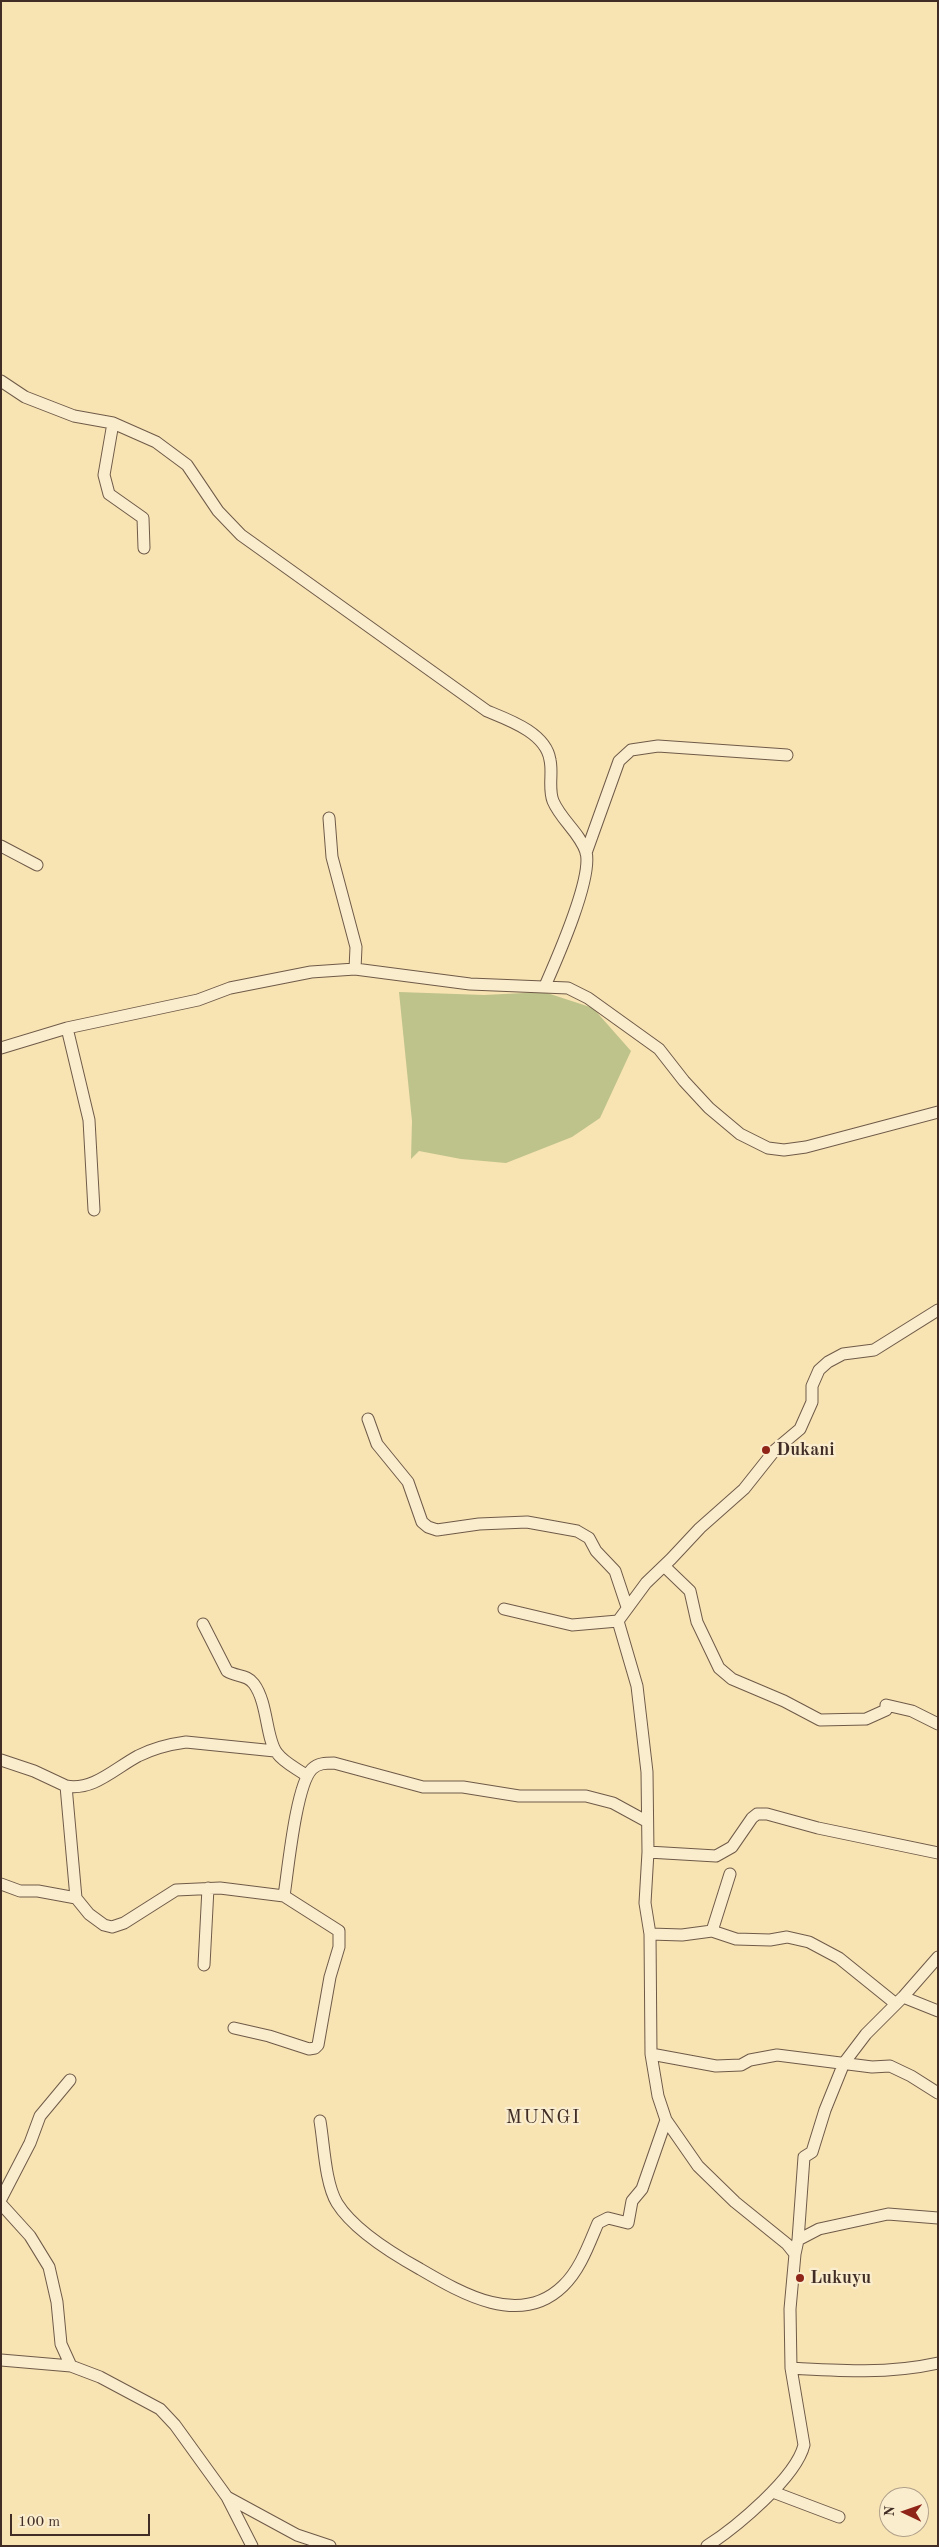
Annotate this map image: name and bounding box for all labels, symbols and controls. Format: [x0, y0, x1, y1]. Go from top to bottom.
place label: Dukani [776, 1439, 835, 1461]
marker: Dukani [760, 1444, 772, 1456]
district label: MUNGI [505, 2106, 581, 2130]
place label: Lukuyu [810, 2267, 871, 2289]
marker: Lukuyu [794, 2272, 806, 2284]
north arrow [879, 2487, 929, 2537]
scale bar [12, 2504, 152, 2536]
text: N [883, 2506, 897, 2517]
text: 100 m [18, 2515, 60, 2530]

